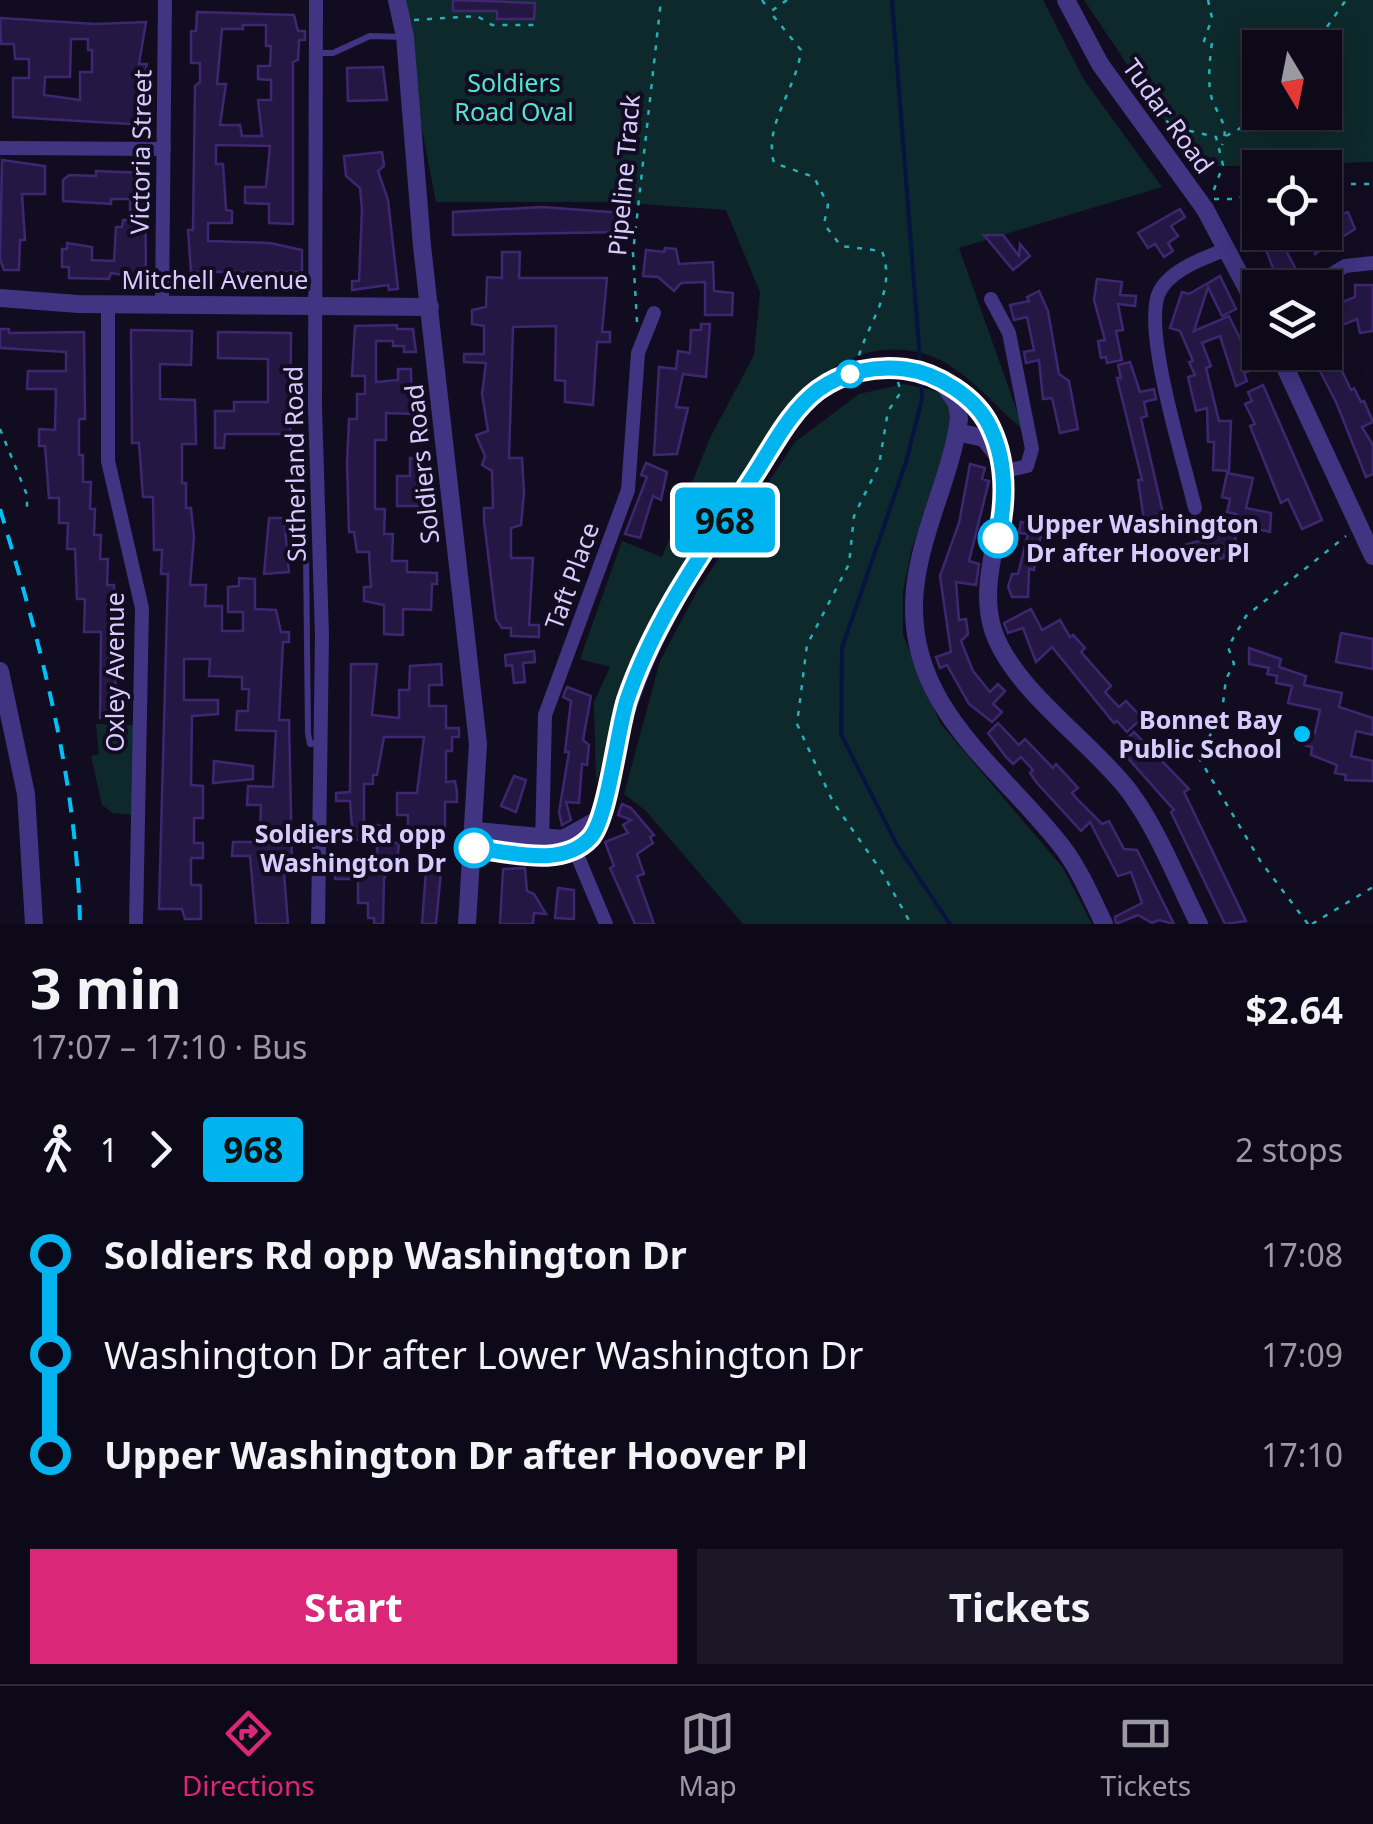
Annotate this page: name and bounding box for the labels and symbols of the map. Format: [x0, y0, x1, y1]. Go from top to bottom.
north arrow [1242, 30, 1342, 130]
street label: Tudar Road [1116, 51, 1222, 180]
park label: Soldiers Road Oval [454, 65, 574, 128]
street label: Victoria Street [122, 69, 158, 235]
street label: Pipeline Track [599, 92, 647, 257]
street label: Mitchell Avenue [122, 262, 308, 296]
unlabelled marker [837, 361, 863, 387]
street label: Sutherland Road [275, 366, 313, 562]
street label: Soldiers Road [396, 383, 446, 545]
line badge: 968 [668, 488, 782, 552]
place label: Upper Washington Dr after Hoover Pl [1026, 506, 1259, 569]
street label: Taft Place [536, 517, 606, 634]
marker: Upper Washington Dr after Hoover Pl [979, 519, 1017, 557]
street label: Oxley Avenue [97, 592, 131, 752]
place label: Bonnet Bay Public School [1118, 702, 1283, 765]
marker: Bonnet Bay Public School [1291, 723, 1313, 745]
place label: Soldiers Rd opp Washington Dr [255, 816, 446, 879]
marker: Soldiers Rd opp Washington Dr [455, 829, 493, 867]

